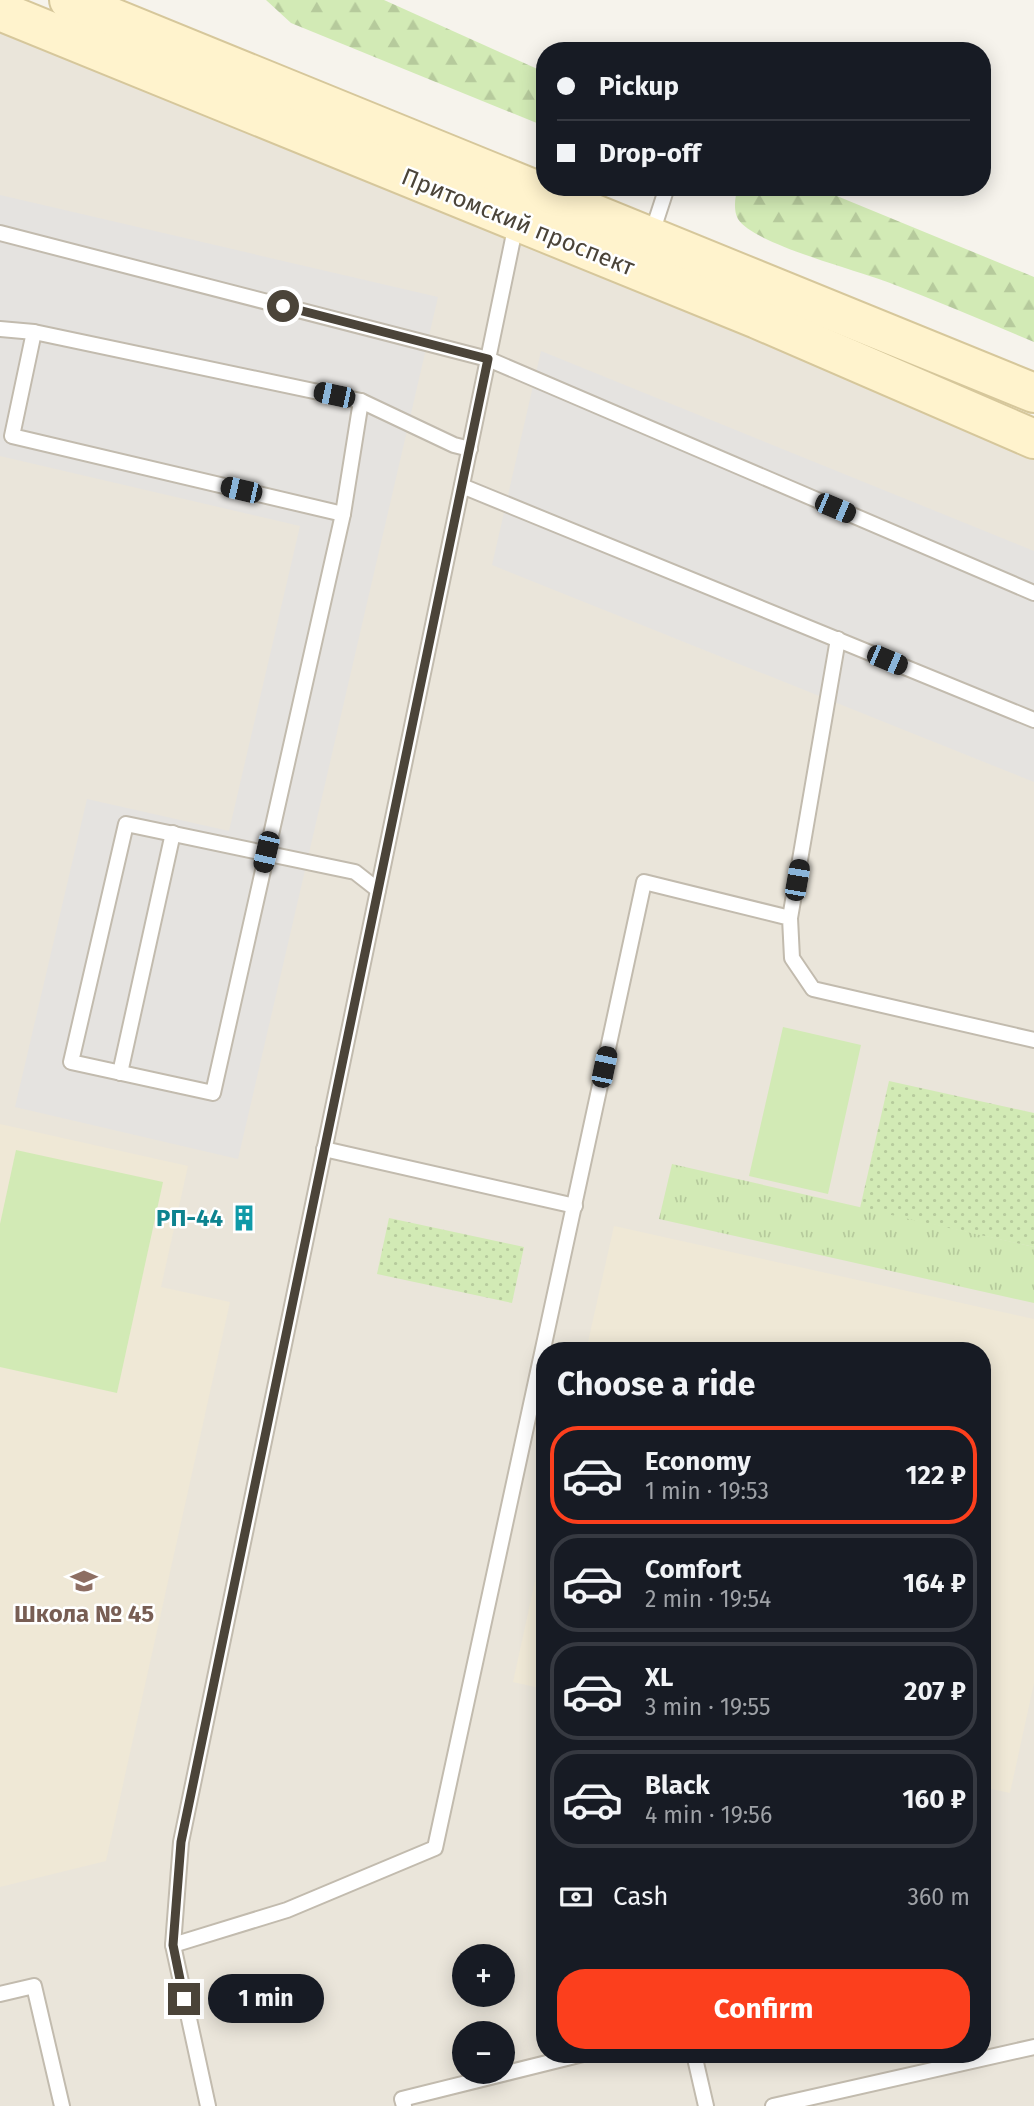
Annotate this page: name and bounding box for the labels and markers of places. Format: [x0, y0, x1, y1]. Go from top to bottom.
building icon: РП-44 [229, 1203, 259, 1233]
place label: РП-44 [156, 1204, 223, 1232]
school or university icon: Школа № 45 [69, 1566, 99, 1596]
place label: Школа № 45 [14, 1600, 154, 1628]

